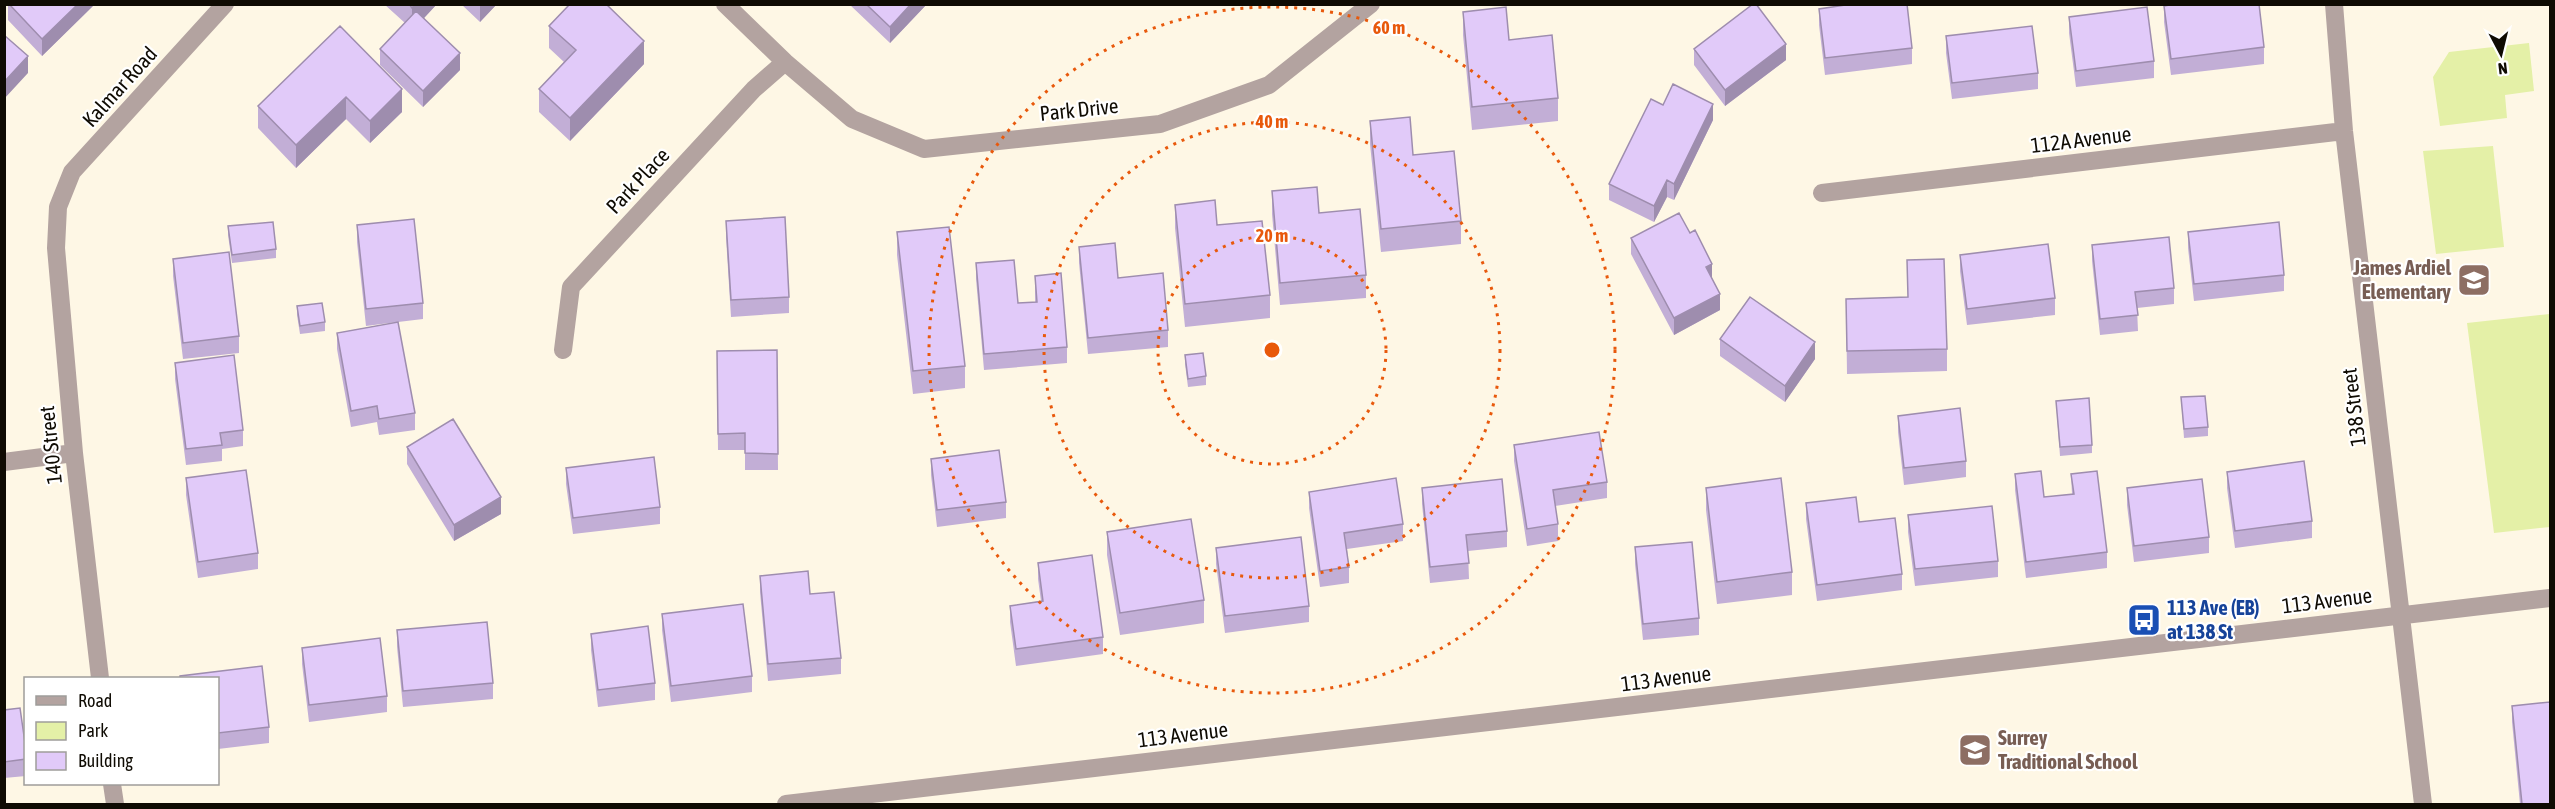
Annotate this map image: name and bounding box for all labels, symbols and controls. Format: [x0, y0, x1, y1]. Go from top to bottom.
text: 60 m [1373, 17, 1405, 38]
north arrow [2471, 24, 2531, 84]
street label: Kalmar Road [77, 41, 161, 131]
text: N [2497, 59, 2509, 78]
street label: Park Drive [1038, 93, 1119, 125]
text: 40 m [1255, 111, 1288, 132]
street label: 112A Avenue [2029, 121, 2132, 157]
street label: Park Place [601, 143, 674, 218]
text: 20 m [1256, 225, 1288, 246]
place label: James Ardiel Elementary [2352, 255, 2451, 303]
school or university icon: James Ardiel Elementary [2456, 262, 2492, 298]
centre of rings [1262, 340, 1282, 360]
street label: 138 Street [2336, 367, 2370, 448]
street label: 140 Street [34, 405, 66, 485]
street label: 113 Avenue [2280, 583, 2373, 617]
place label: 113 Ave (EB) at 138 St [2167, 595, 2260, 643]
bus stop icon: 113 Ave (EB) at 138 St [2126, 602, 2162, 638]
street label: 113 Avenue [1619, 661, 1712, 695]
legend [24, 677, 219, 785]
text: Road [78, 690, 112, 711]
street label: 113 Avenue [1136, 717, 1229, 751]
text: Park [78, 720, 108, 741]
place label: Surrey Traditional School [1998, 725, 2138, 773]
school or university icon: Surrey Traditional School [1957, 732, 1993, 768]
text: Building [78, 750, 133, 771]

